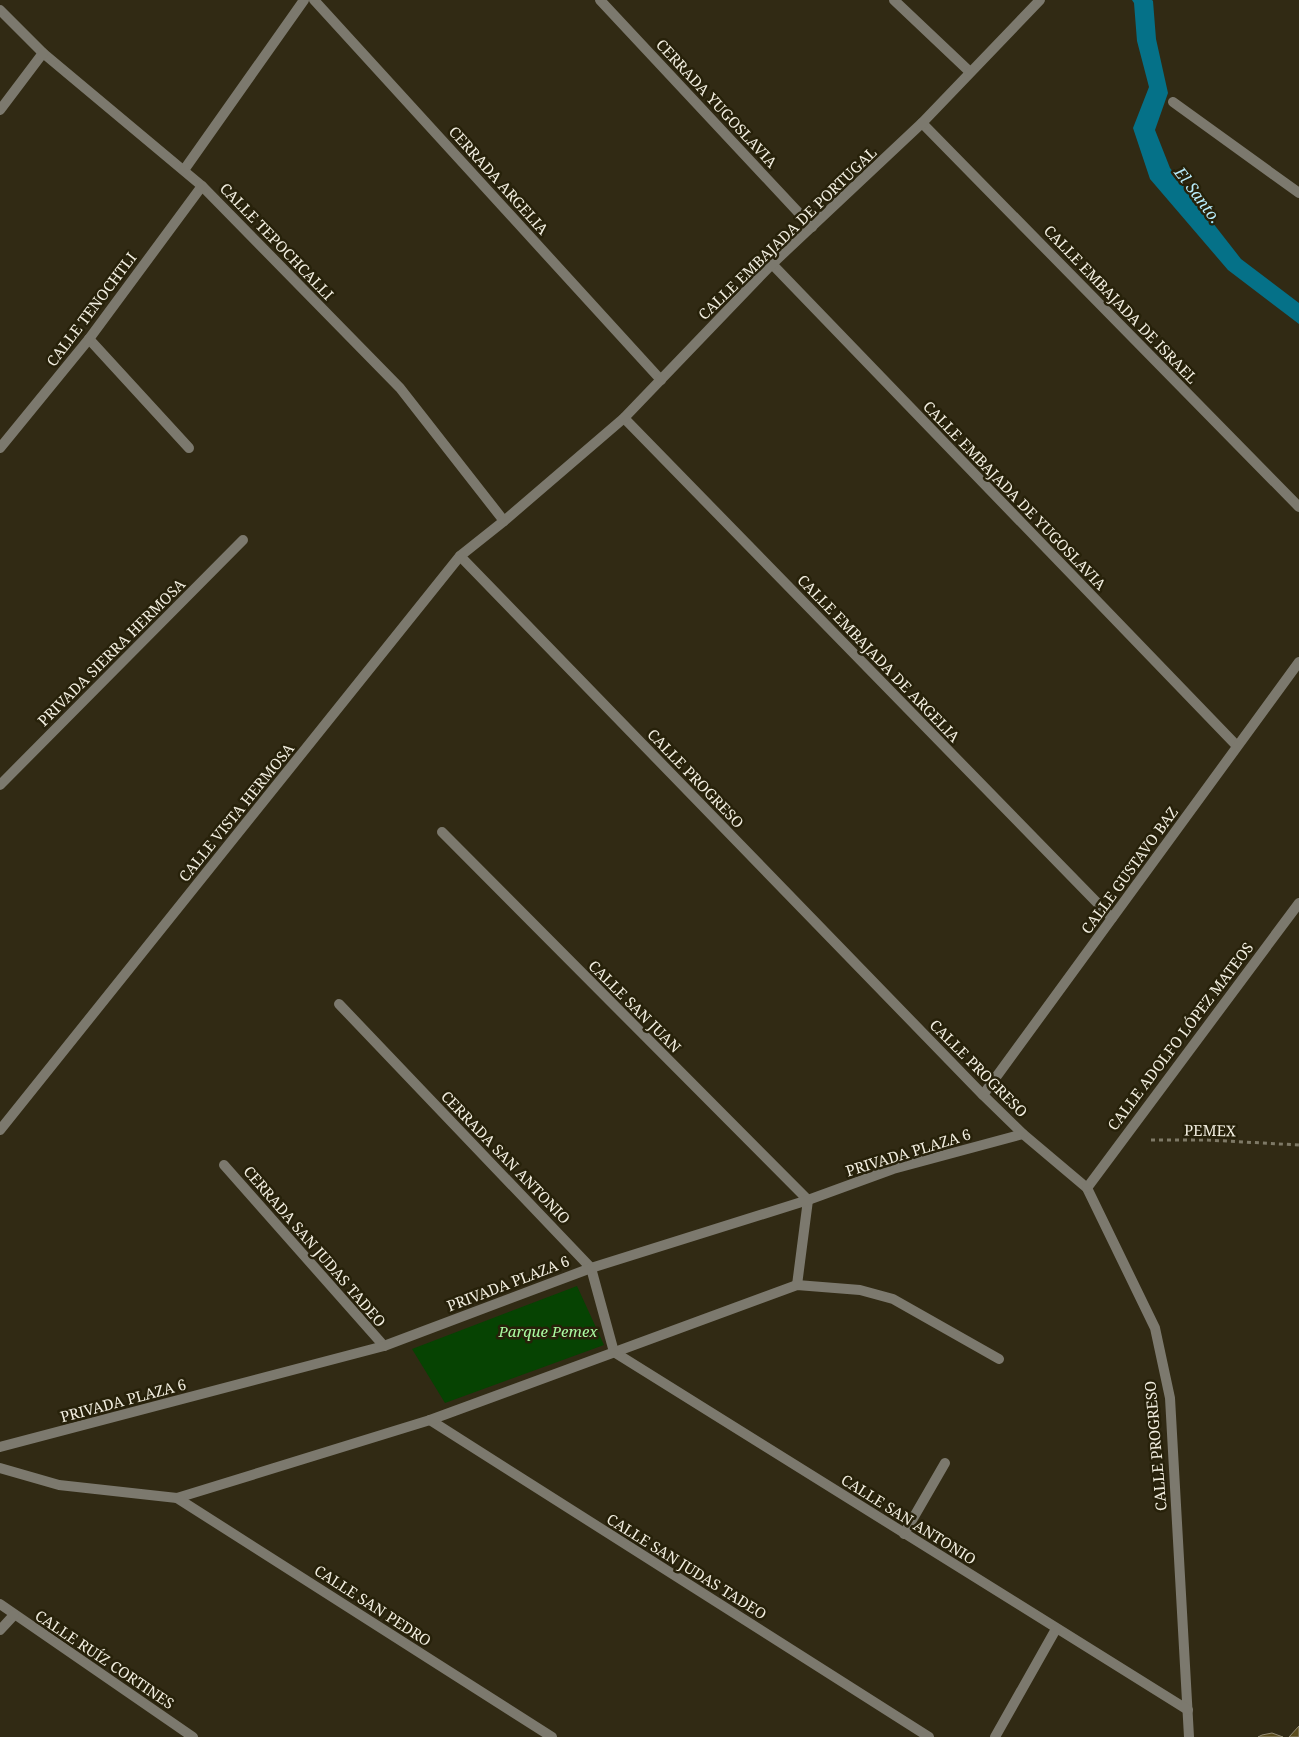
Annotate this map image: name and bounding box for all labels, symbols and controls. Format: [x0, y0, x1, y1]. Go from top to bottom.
street label: CERRADA YUGOSLAVIA [652, 34, 782, 172]
street label: CERRADA ARGELIA [445, 121, 553, 239]
street label: CALLE EMBAJADA DE PORTUGAL [693, 142, 881, 324]
water label: El Santo. [1169, 161, 1227, 228]
street label: CALLE TEPOCHCALLI [216, 178, 338, 304]
street label: CALLE EMBAJADA DE ISRAEL [1040, 220, 1202, 388]
street label: CALLE TENOCHTLI [41, 248, 141, 370]
street label: CALLE EMBAJADA DE YUGOSLAVIA [919, 396, 1111, 594]
street label: CALLE EMBAJADA DE ARGELIA [793, 570, 965, 747]
street label: PRIVADA SIERRA HERMOSA [33, 574, 189, 730]
street label: CALLE PROGRESO [643, 724, 749, 832]
street label: CALLE VISTA HERMOSA [174, 738, 298, 885]
street label: CALLE GUSTAVO BAZ [1076, 802, 1182, 938]
street label: CALLE ADOLFO LÓPEZ MATEOS [1103, 938, 1257, 1134]
street label: CALLE SAN JUAN [584, 955, 686, 1057]
street label: CALLE PROGRESO [926, 1015, 1032, 1121]
street label: CERRADA SAN ANTONIO [437, 1086, 575, 1228]
street label: PEMEX [1184, 1120, 1236, 1140]
street label: PRIVADA PLAZA 6 [843, 1123, 973, 1181]
street label: CERRADA SAN JUDAS TADEO [239, 1161, 391, 1331]
street label: PRIVADA PLAZA 6 [444, 1250, 572, 1316]
park label: Parque Pemex [497, 1321, 598, 1341]
street label: PRIVADA PLAZA 6 [58, 1374, 188, 1426]
street label: CALLE PROGRESO [1139, 1380, 1171, 1512]
street label: CALLE SAN ANTONIO [838, 1469, 980, 1569]
street label: CALLE SAN JUDAS TADEO [603, 1508, 771, 1624]
street label: CALLE SAN PEDRO [311, 1560, 435, 1650]
street label: CALLE RUÍZ CORTINES [31, 1605, 179, 1713]

